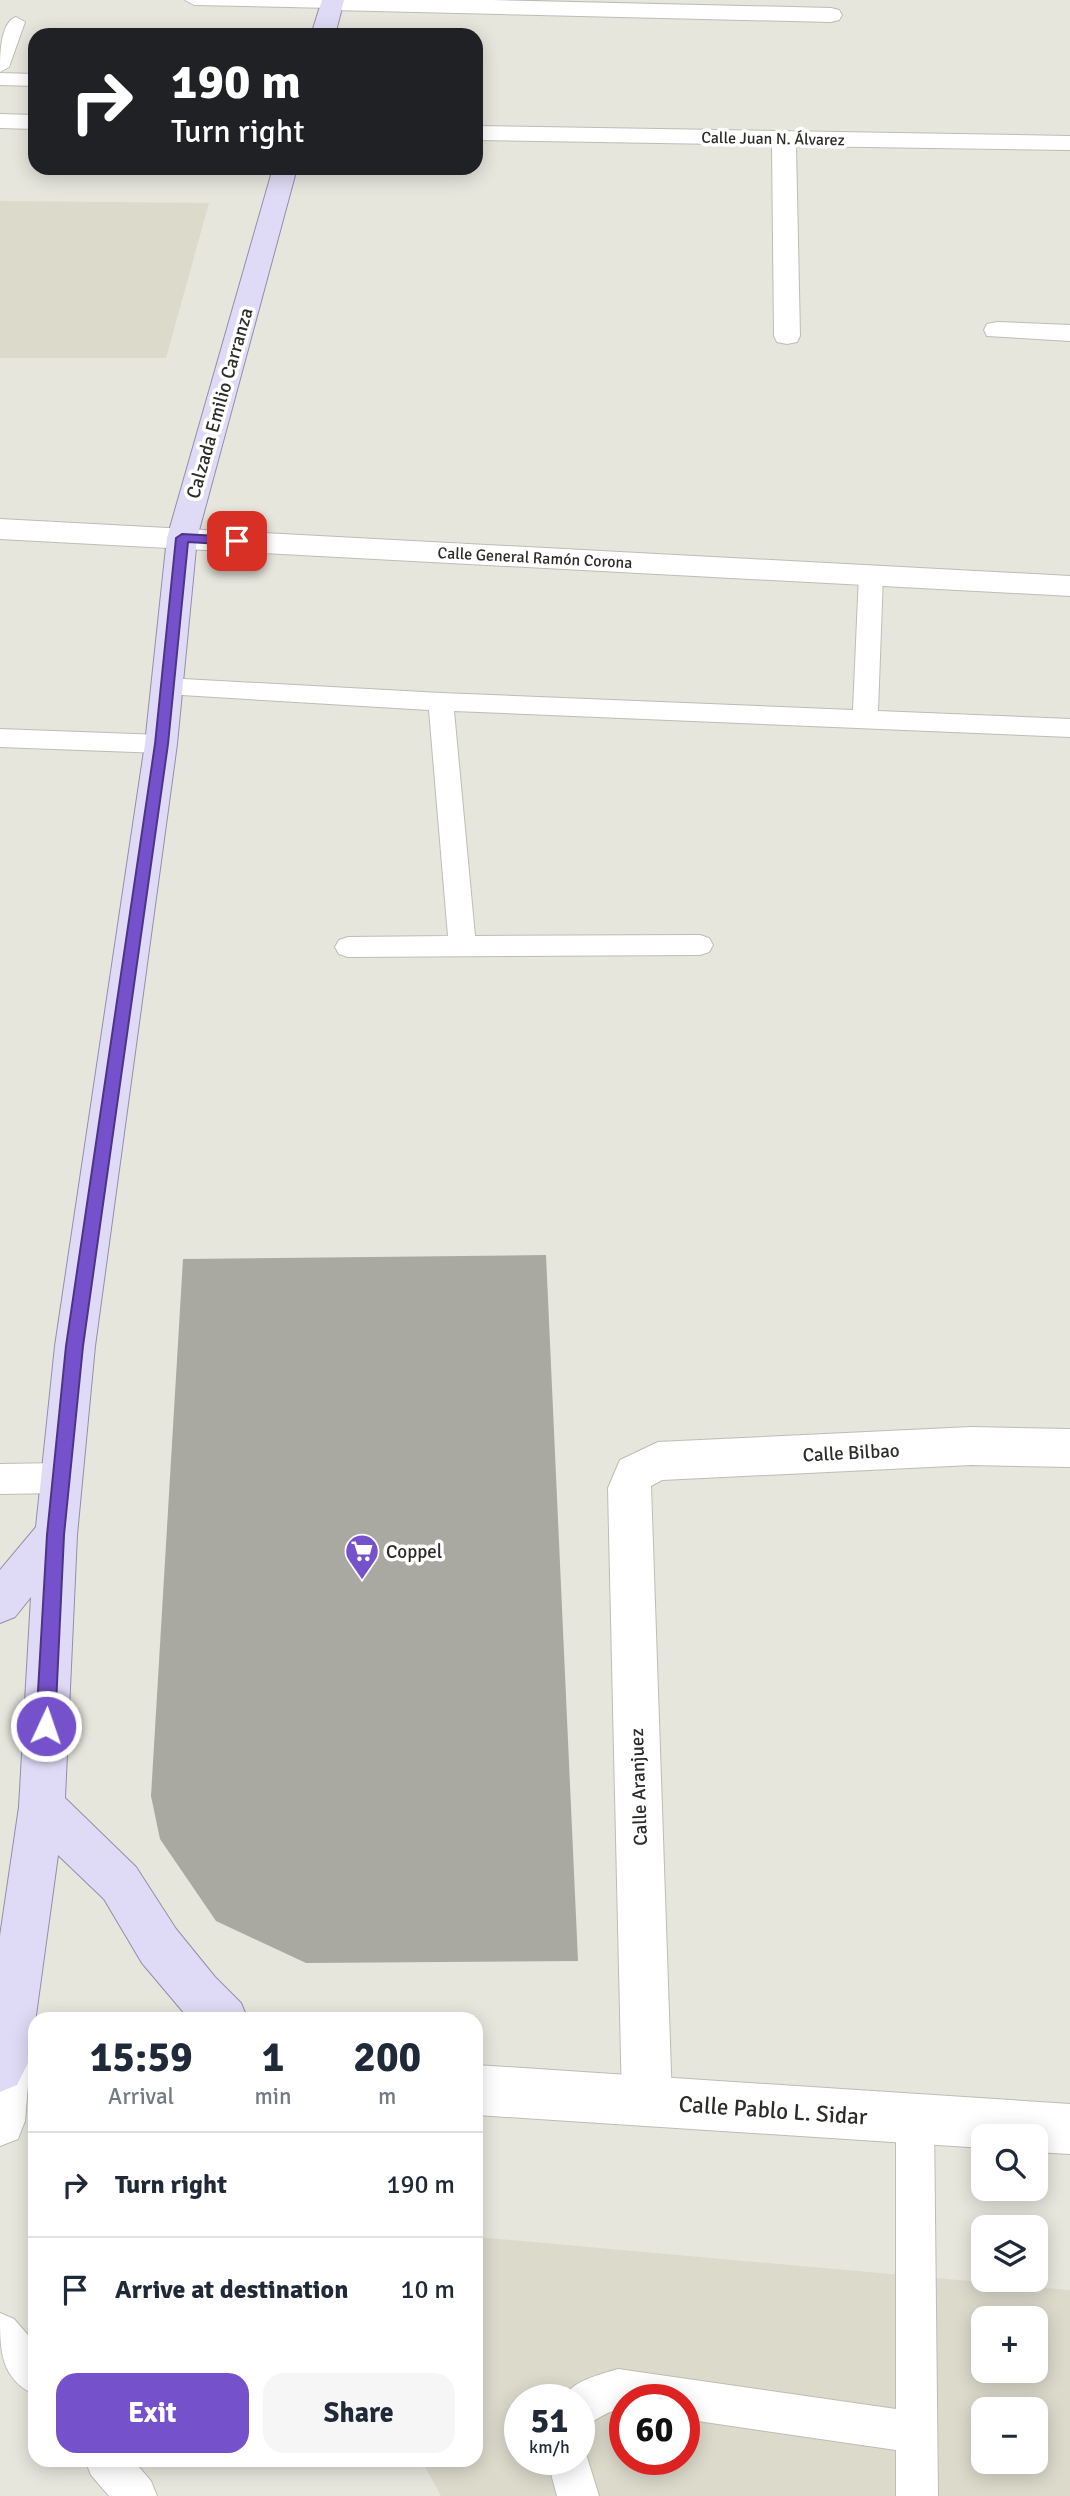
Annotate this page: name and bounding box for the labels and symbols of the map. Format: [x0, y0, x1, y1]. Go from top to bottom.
street label: Calle Juan N. Álvarez [701, 128, 845, 150]
street label: Calzada Emilio Carranza [181, 305, 259, 502]
pin [207, 511, 267, 571]
street label: Calle General Ramón Corona [437, 543, 633, 573]
street label: Calle Bilbao [802, 1438, 900, 1468]
supermarket icon: Coppel [343, 1532, 381, 1581]
place label: Coppel [386, 1540, 442, 1564]
position arrow [9, 1689, 83, 1763]
street label: Calle Aranjuez [625, 1728, 653, 1846]
street label: Calle Pablo L. Sidar [678, 2089, 869, 2132]
speed limit sign: 60 [609, 2384, 700, 2475]

